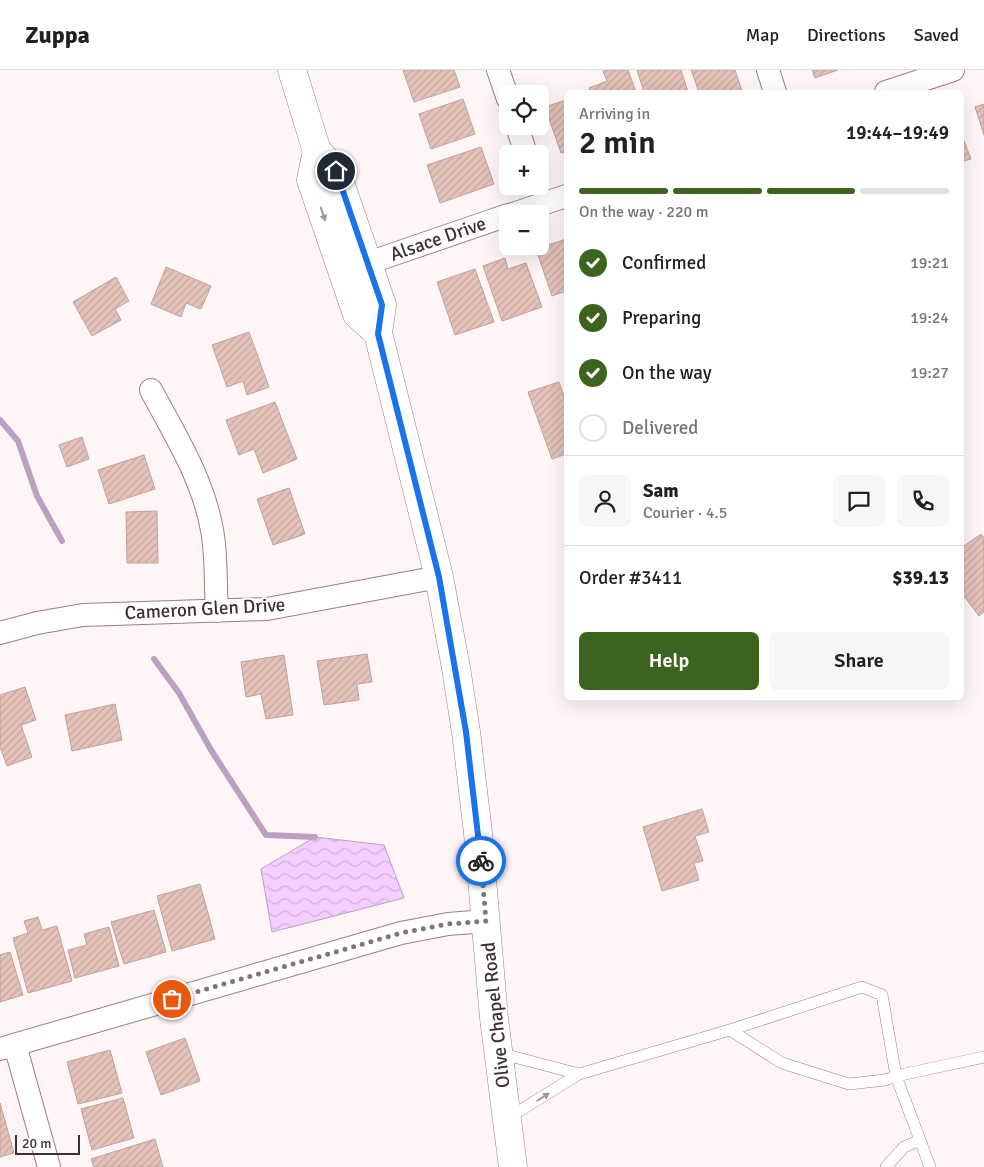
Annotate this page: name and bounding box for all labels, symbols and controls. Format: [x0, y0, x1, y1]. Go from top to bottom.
text: Zuppa [25, 20, 90, 50]
text: Map [746, 24, 779, 46]
text: Directions [807, 24, 886, 46]
text: Saved [914, 24, 959, 46]
map controls [499, 85, 549, 255]
button: locate [499, 85, 549, 135]
text: Arriving in [579, 104, 650, 124]
text: 19:44–19:49 [846, 121, 949, 145]
text: 2 min [579, 123, 656, 162]
button: + [499, 145, 549, 195]
pin [315, 150, 357, 192]
icon: home [322, 157, 350, 185]
text: On the way · 220 m [579, 202, 709, 222]
button: − [499, 205, 549, 255]
one-way arrow [319, 207, 327, 222]
street label: Alsace Drive [387, 211, 489, 267]
icon: check [579, 249, 607, 277]
text: Confirmed [622, 251, 706, 275]
text: 19:21 [910, 253, 949, 273]
icon: check [579, 304, 607, 332]
text: Preparing [622, 306, 701, 330]
text: 19:24 [910, 308, 949, 328]
icon: check [579, 359, 607, 387]
text: On the way [622, 361, 712, 385]
text: 19:27 [910, 363, 949, 383]
text: Delivered [622, 416, 698, 440]
button: person [579, 475, 631, 527]
button: chat [833, 475, 885, 527]
button: phone [897, 475, 949, 527]
text: Sam [643, 479, 679, 503]
text: Courier · 4.5 [643, 503, 727, 523]
text: Order #3411 [579, 566, 682, 590]
text: $39.13 [892, 566, 949, 590]
street label: Cameron Glen Drive [124, 593, 286, 625]
button: Help [579, 632, 759, 690]
button: Share [769, 632, 949, 690]
courier [456, 836, 506, 886]
icon: bike [467, 847, 495, 875]
street label: Olive Chapel Road [476, 941, 516, 1089]
pin [151, 978, 193, 1020]
icon: bag [158, 985, 186, 1013]
one-way arrow [536, 1092, 550, 1101]
scale bar [15, 1132, 80, 1155]
text: 20 m [22, 1135, 51, 1152]

